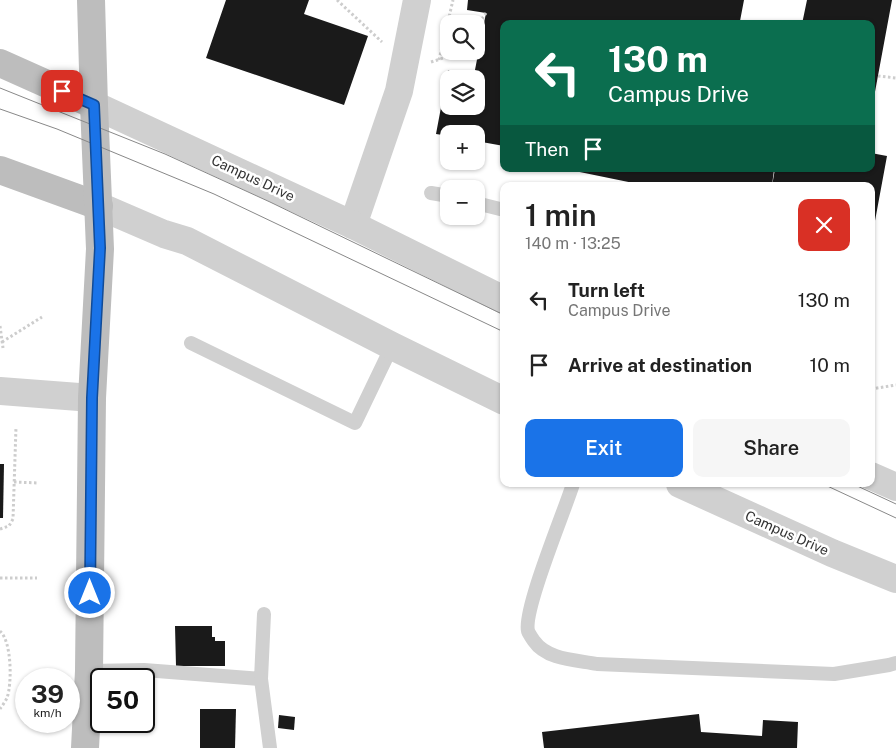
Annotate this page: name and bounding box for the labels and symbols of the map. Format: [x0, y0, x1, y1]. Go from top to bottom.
pin [41, 70, 83, 112]
street label: Campus Drive [209, 152, 297, 204]
street label: Campus Drive [743, 507, 831, 559]
position arrow [63, 566, 115, 618]
speed limit sign: 50 [90, 668, 155, 733]

